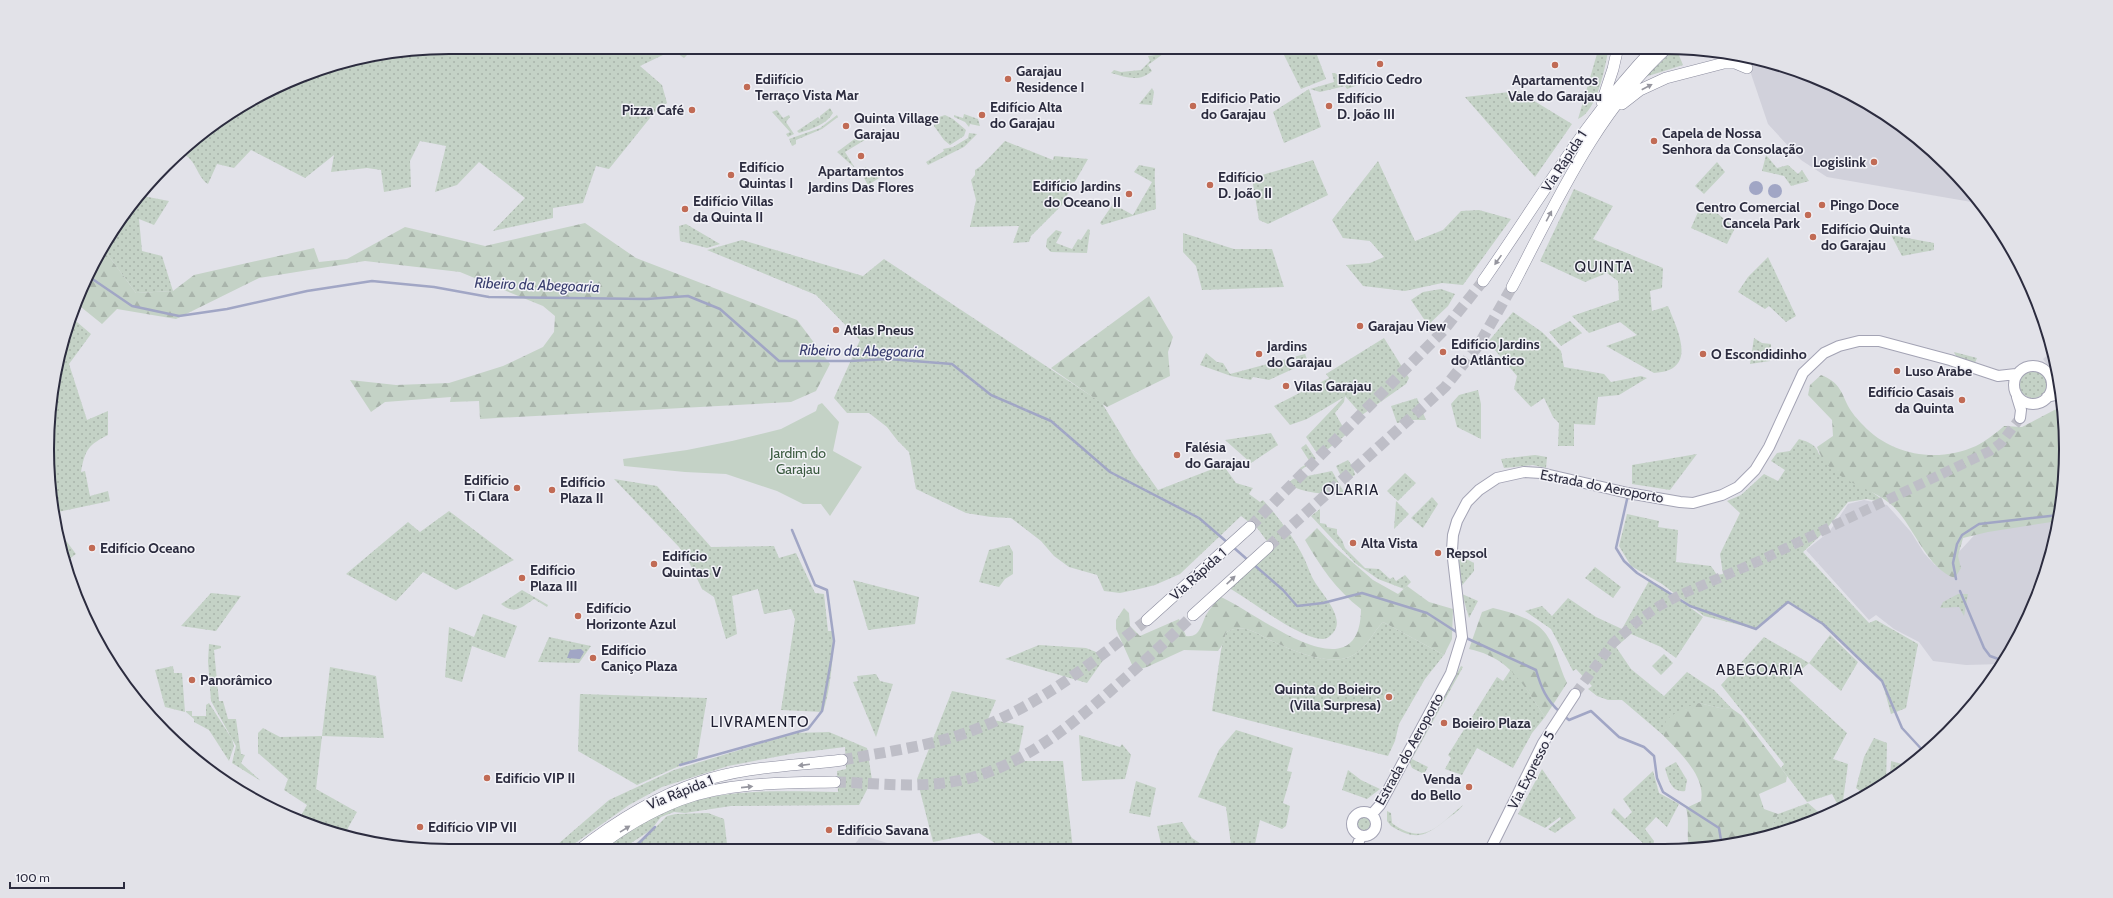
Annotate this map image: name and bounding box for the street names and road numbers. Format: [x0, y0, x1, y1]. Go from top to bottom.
street label: Via Rápida 1 [1537, 127, 1591, 195]
street label: Estrada do Aeroporto [1539, 465, 1666, 507]
street label: Via Rápida 1 [1166, 544, 1230, 604]
street label: Estrada do Aeroporto [1371, 690, 1447, 808]
street label: Via Expresso 5 [1504, 728, 1558, 812]
street label: Via Rápida 1 [644, 771, 716, 813]

